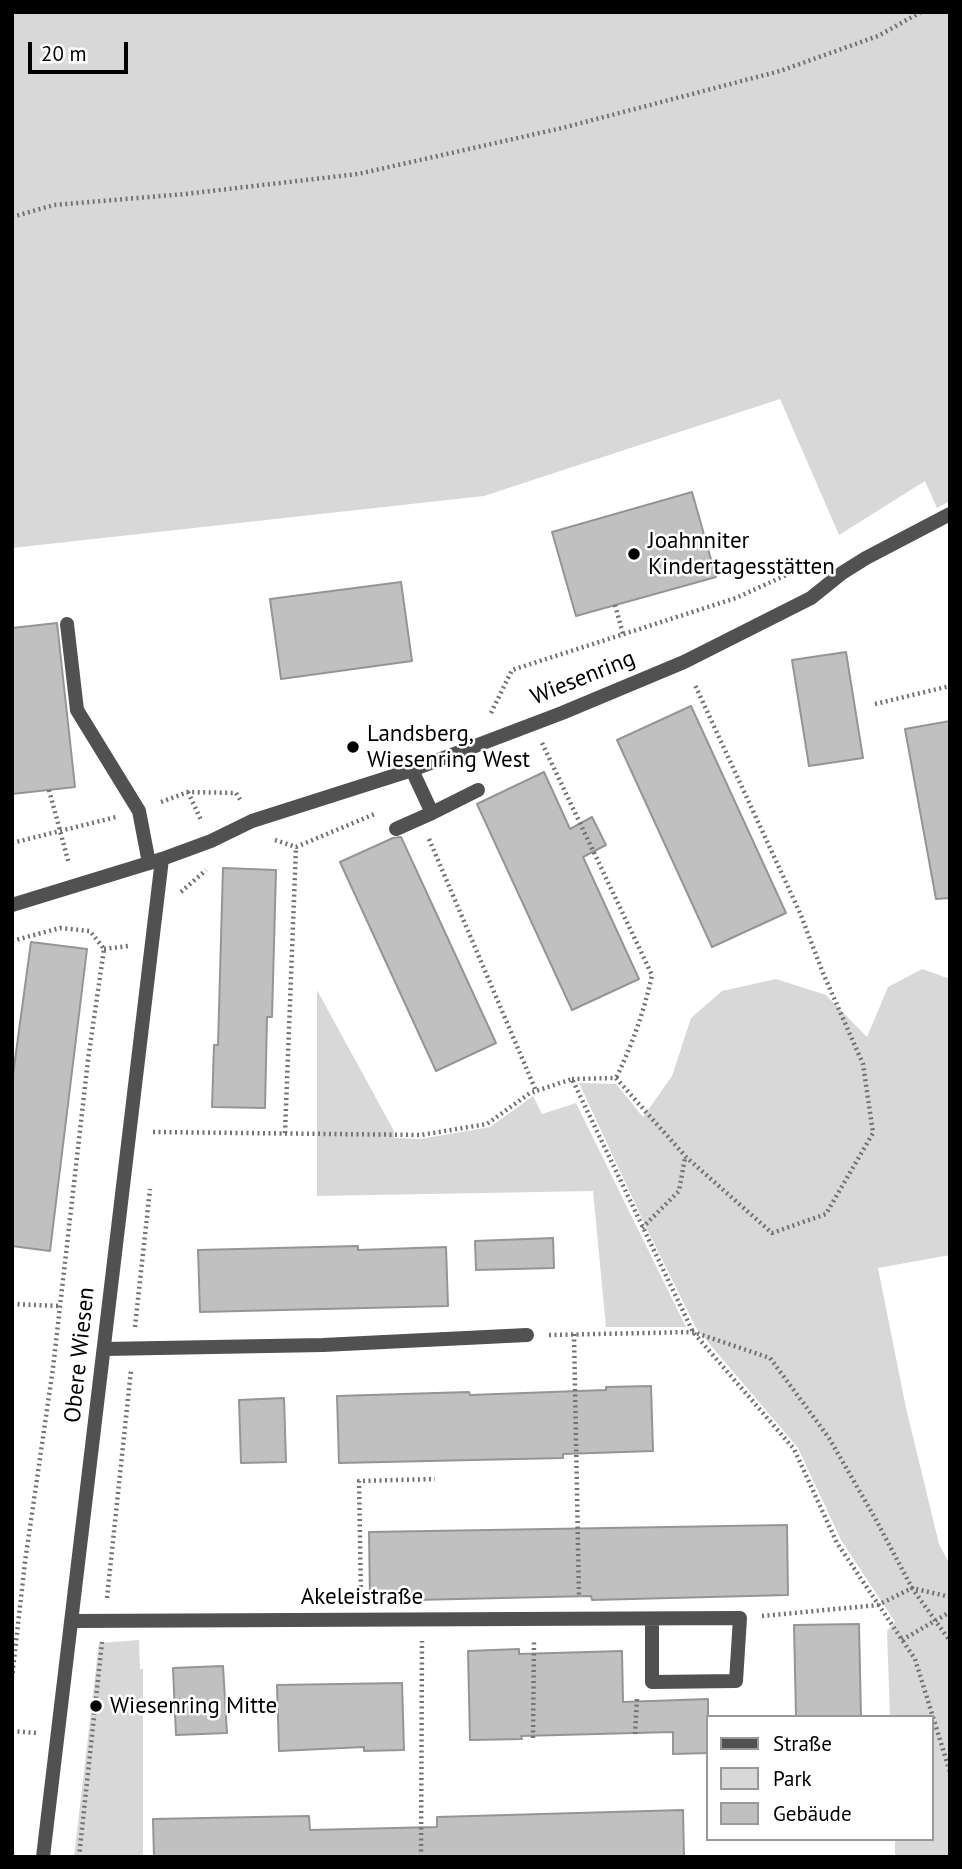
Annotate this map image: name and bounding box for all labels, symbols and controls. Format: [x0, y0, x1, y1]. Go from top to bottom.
scale bar [32, 28, 131, 72]
text: 20 m [41, 40, 87, 67]
place label: Joahnniter Kindertagesstätten [648, 527, 835, 581]
marker: Joahnniter Kindertagesstätten [626, 546, 642, 562]
street label: Wiesenring [527, 645, 639, 711]
place label: Landsberg, Wiesenring West [367, 720, 530, 774]
marker: Landsberg, Wiesenring West [345, 739, 361, 755]
street label: Obere Wiesen [59, 1286, 101, 1424]
street label: Akeleistraße [301, 1583, 423, 1611]
place label: Wiesenring Mitte [110, 1692, 277, 1720]
marker: Wiesenring Mitte [88, 1698, 104, 1714]
legend [706, 1715, 934, 1841]
text: Straße [773, 1730, 832, 1757]
text: Park [773, 1765, 812, 1792]
text: Gebäude [773, 1800, 852, 1827]

